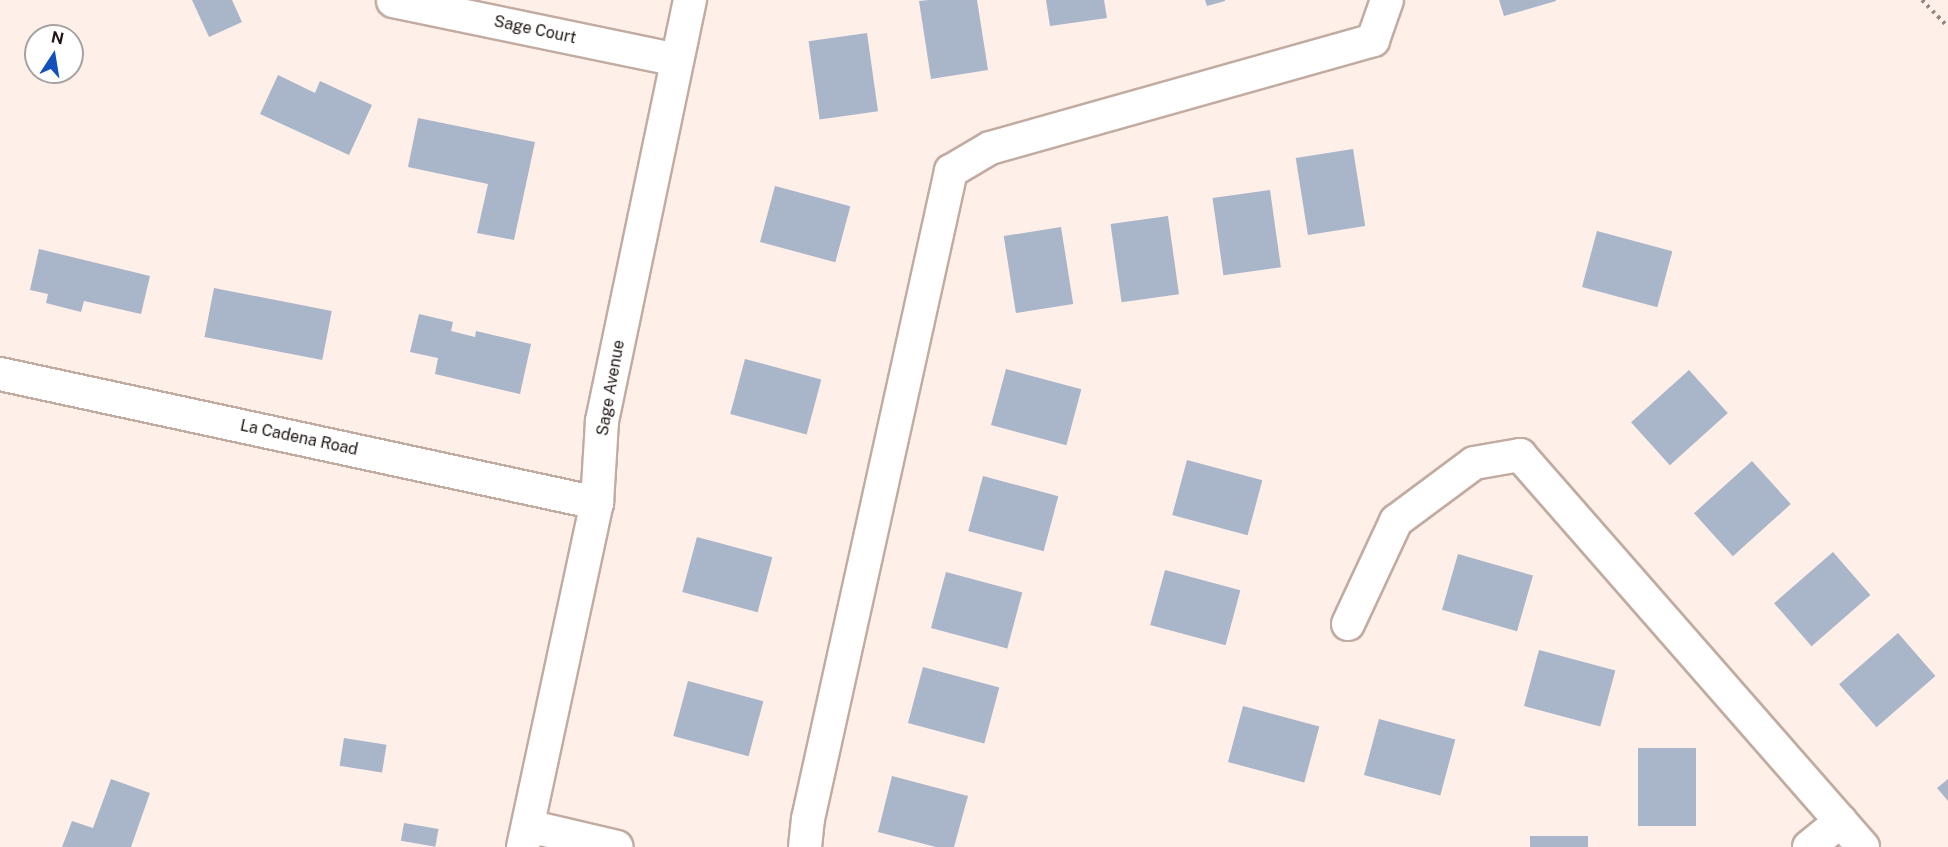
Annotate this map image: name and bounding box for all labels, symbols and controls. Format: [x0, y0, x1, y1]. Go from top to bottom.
street label: Sage Court [492, 12, 578, 48]
north arrow [24, 24, 84, 84]
text: N [49, 27, 66, 48]
street label: Sage Avenue [593, 339, 629, 437]
street label: La Cadena Road [238, 416, 360, 460]

